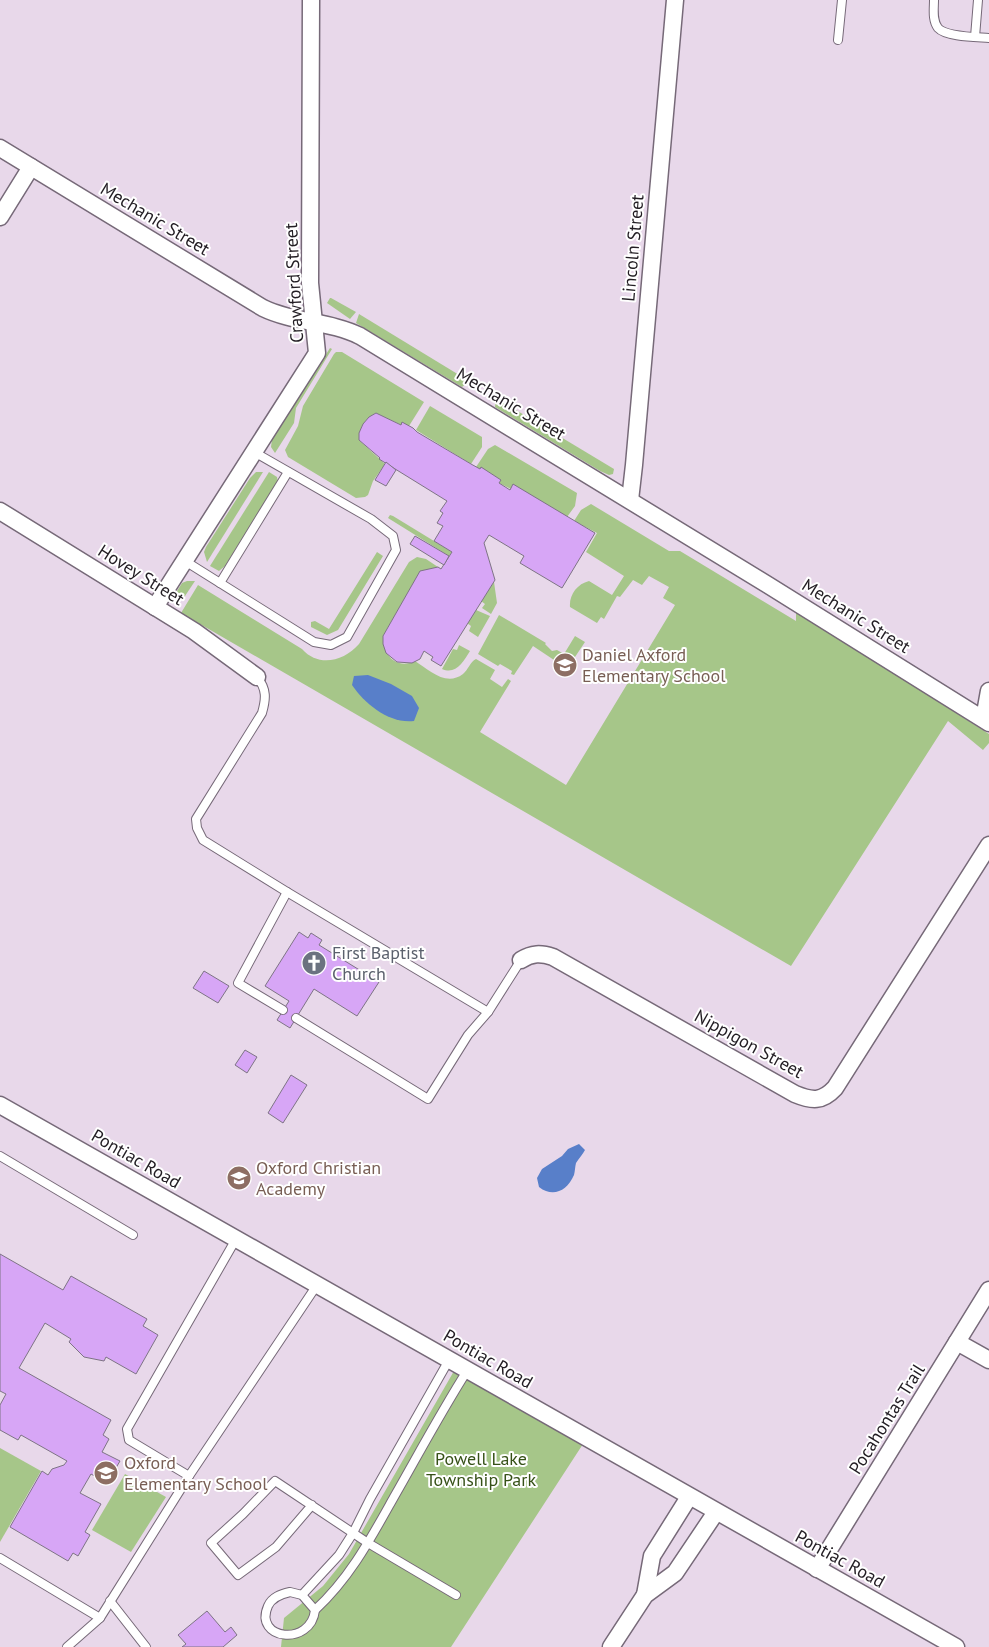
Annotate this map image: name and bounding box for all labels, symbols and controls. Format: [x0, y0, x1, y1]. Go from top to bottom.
street label: Mechanic Street [97, 177, 214, 260]
street label: Lincoln Street [616, 194, 649, 302]
street label: Crawford Street [279, 222, 308, 344]
street label: Mechanic Street [453, 362, 570, 445]
street label: Hovey Street [94, 539, 189, 610]
street label: Mechanic Street [798, 573, 915, 658]
place label: Daniel Axford Elementary School [582, 643, 726, 687]
school or university icon: Daniel Axford Elementary School [552, 652, 578, 678]
place label: First Baptist Church [332, 941, 425, 985]
church icon: First Baptist Church [301, 950, 327, 976]
street label: Nippigon Street [691, 1004, 808, 1083]
street label: Pontiac Road [87, 1124, 185, 1193]
place label: Oxford Christian Academy [256, 1156, 381, 1200]
school or university icon: Oxford Christian Academy [226, 1165, 252, 1191]
street label: Pontiac Road [439, 1324, 537, 1393]
street label: Pocahontas Trail [844, 1359, 930, 1478]
park label: Powell Lake Township Park [426, 1447, 536, 1491]
place label: Oxford Elementary School [124, 1451, 268, 1495]
school or university icon: Oxford Elementary School [93, 1460, 119, 1486]
street label: Pontiac Road [791, 1524, 889, 1593]

